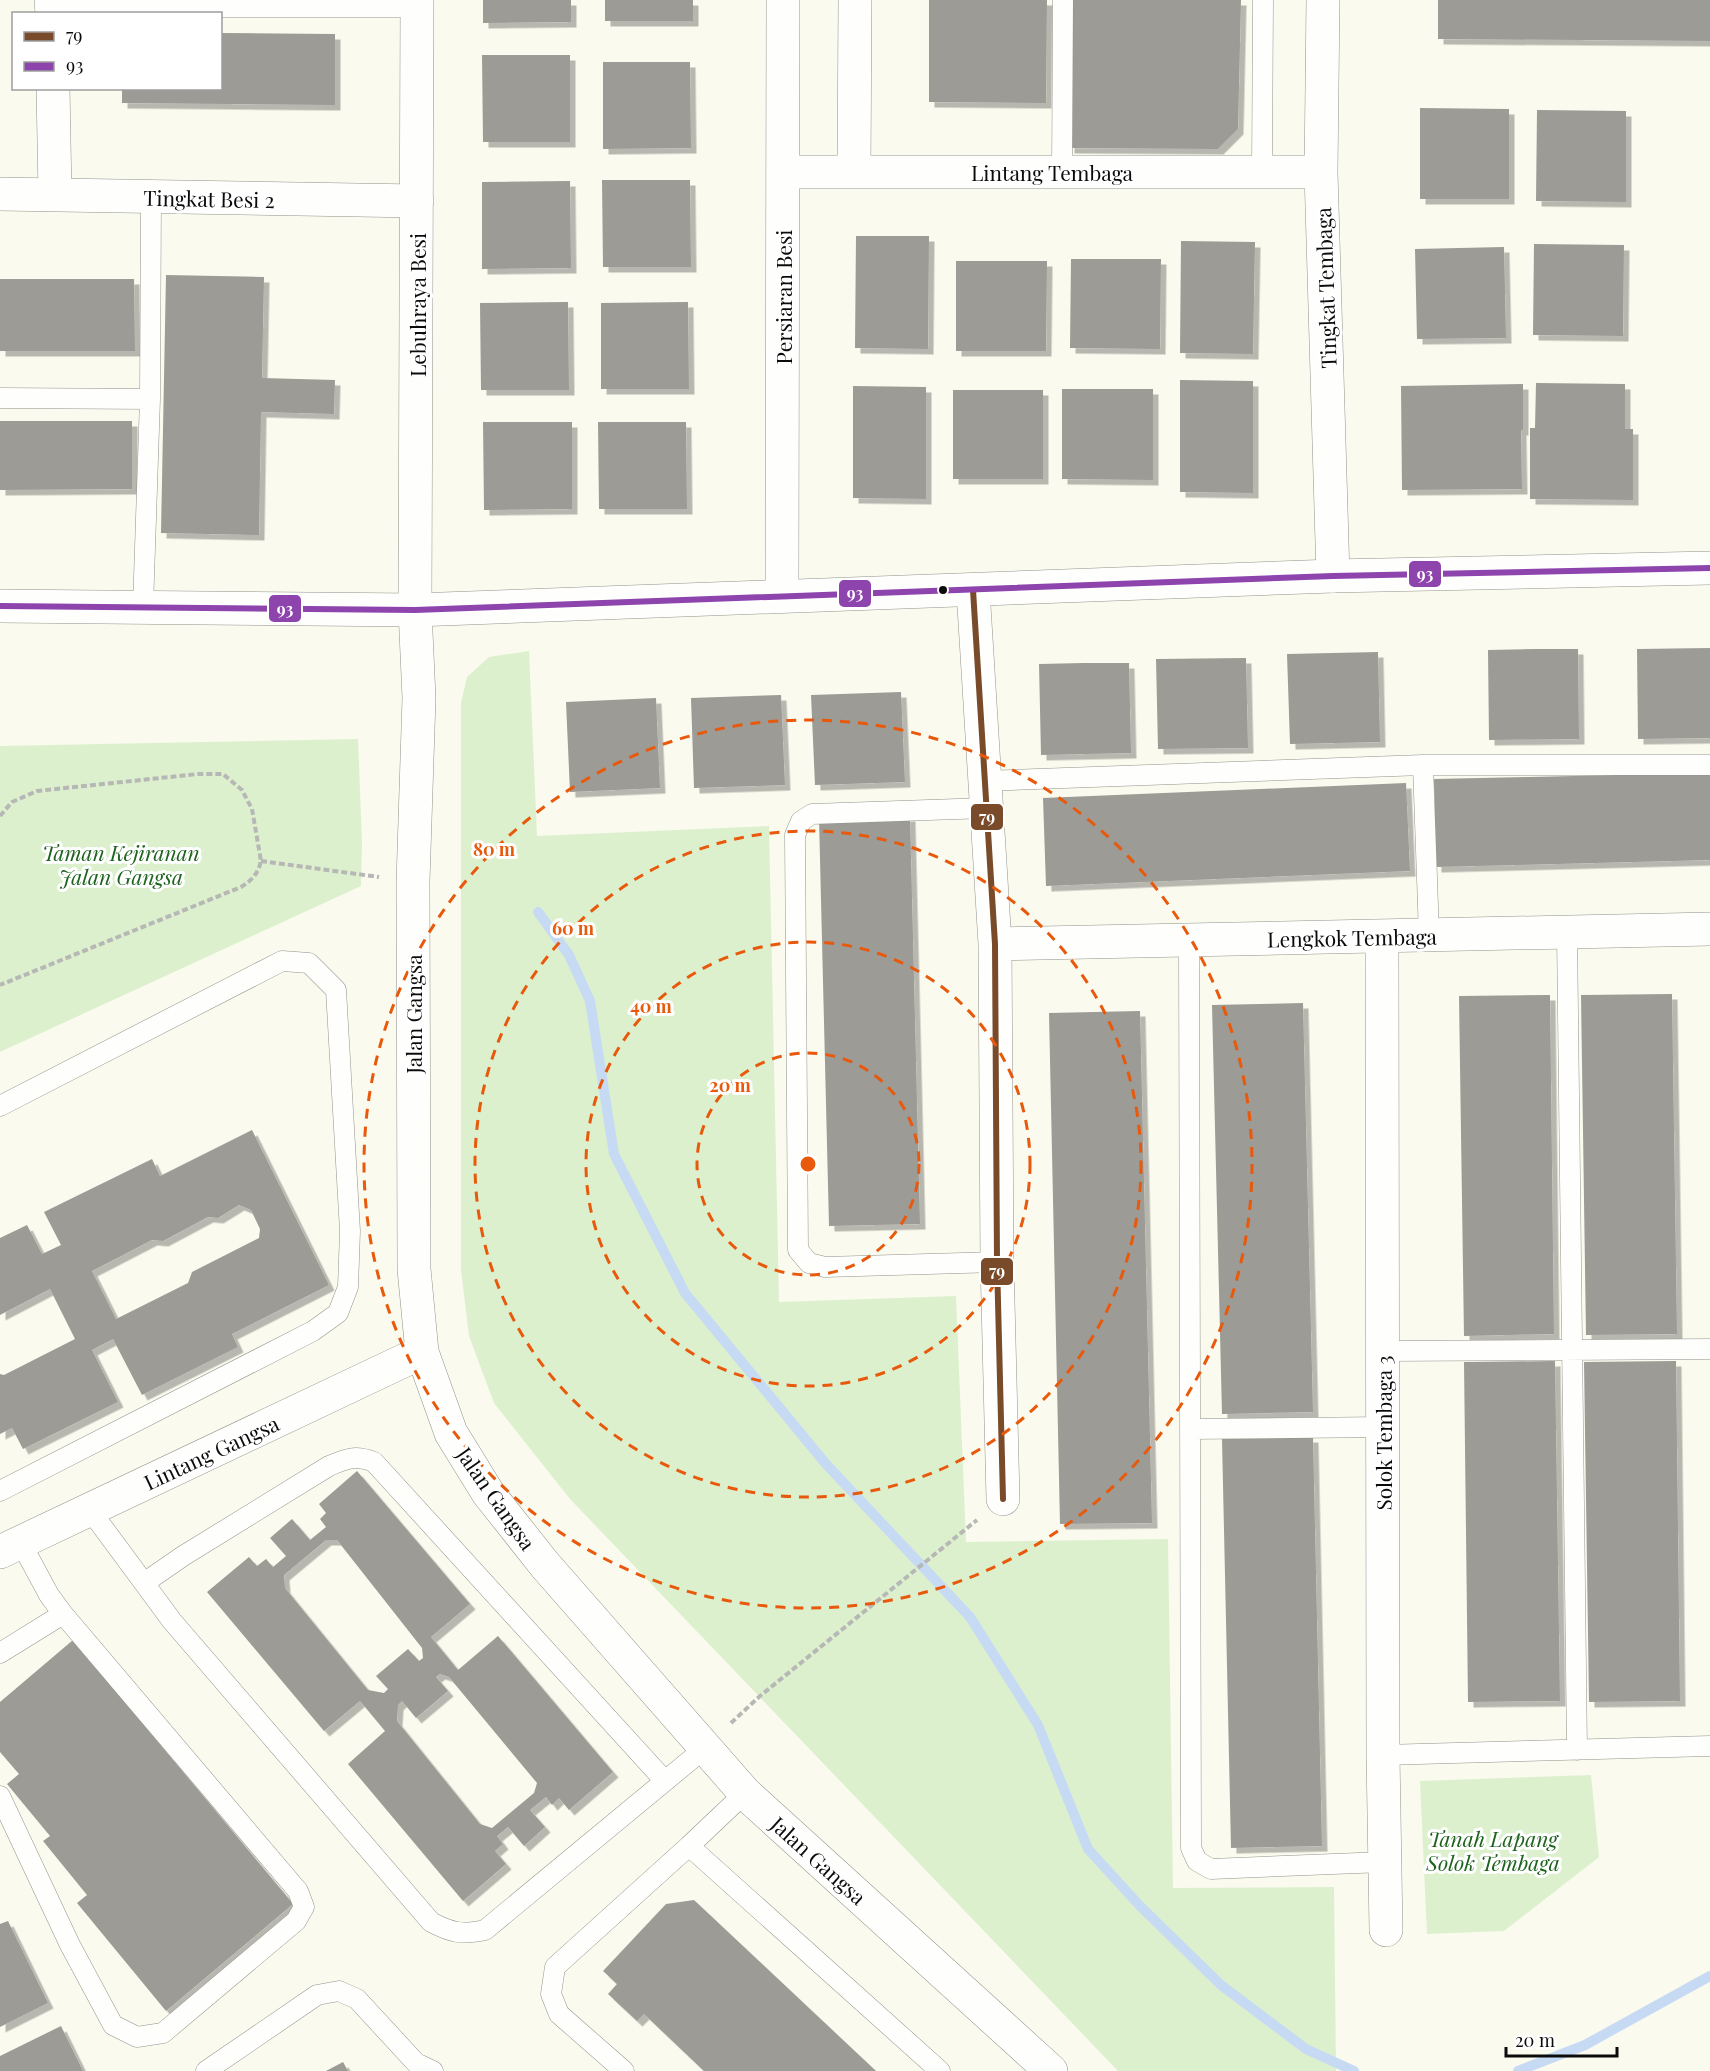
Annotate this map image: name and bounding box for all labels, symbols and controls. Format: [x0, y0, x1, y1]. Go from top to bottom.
legend [12, 12, 222, 90]
text: 79 [66, 23, 82, 47]
text: 93 [66, 53, 83, 77]
street label: Lintang Tembaga [971, 158, 1134, 186]
street label: Tingkat Besi 2 [143, 183, 275, 213]
street label: Tingkat Tembaga [1308, 206, 1342, 369]
street label: Persiaran Besi [769, 230, 797, 364]
street label: Lebuhraya Besi [403, 233, 431, 377]
line badge: 93 [1408, 560, 1442, 588]
text: 93 [1417, 563, 1434, 584]
line badge: 93 [838, 579, 872, 608]
text: 93 [847, 582, 864, 603]
unlabelled marker [937, 584, 949, 596]
line badge: 93 [268, 594, 302, 623]
text: 93 [277, 598, 294, 619]
line badge: 79 [970, 803, 1004, 831]
text: 79 [979, 806, 995, 827]
text: 80 m [473, 837, 516, 861]
park label: Taman Kejiranan Jalan Gangsa [42, 838, 200, 890]
text: 60 m [552, 916, 595, 940]
street label: Lengkok Tembaga [1267, 922, 1438, 952]
street label: Jalan Gangsa [399, 954, 427, 1075]
text: 40 m [630, 994, 673, 1018]
text: 20 m [709, 1073, 751, 1097]
centre of rings [798, 1154, 818, 1174]
line badge: 79 [980, 1257, 1014, 1286]
text: 79 [989, 1260, 1005, 1281]
street label: Solok Tembaga 3 [1369, 1355, 1397, 1511]
street label: Lintang Gangsa [139, 1408, 283, 1496]
street label: Jalan Gangsa [451, 1440, 543, 1555]
street label: Jalan Gangsa [765, 1809, 873, 1911]
park label: Tanah Lapang Solok Tembaga [1425, 1824, 1560, 1876]
scale bar [1506, 2020, 1617, 2058]
text: 20 m [1515, 2028, 1555, 2052]

